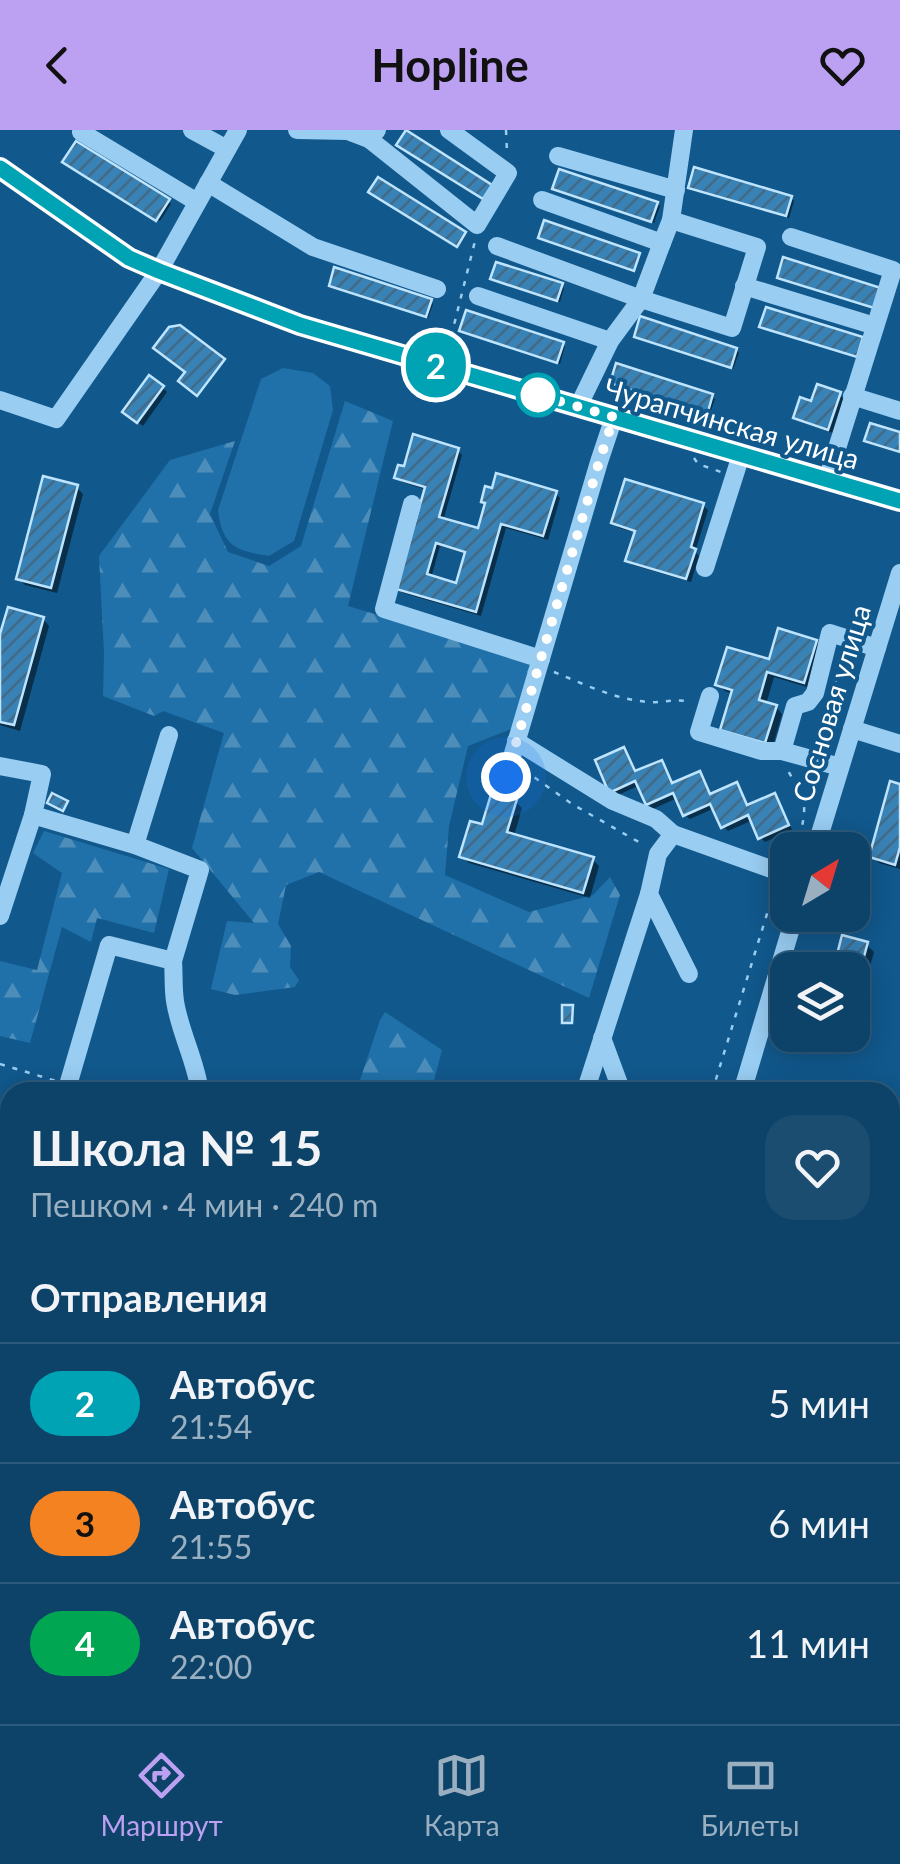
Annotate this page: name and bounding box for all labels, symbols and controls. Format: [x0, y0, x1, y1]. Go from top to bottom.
icon: back [30, 38, 85, 93]
text: Hopline [371, 38, 529, 92]
icon: heart [815, 38, 870, 93]
line badge: 2 [404, 332, 468, 398]
text: 2 [426, 344, 446, 386]
street label: Чурапчинская улица [601, 370, 863, 476]
unlabelled marker [517, 374, 559, 416]
street label: Сосновая улица [785, 600, 877, 806]
your location [481, 752, 531, 802]
north arrow [770, 832, 870, 932]
map controls [770, 832, 870, 1052]
button: layers [770, 952, 870, 1052]
button: heart [765, 1115, 870, 1220]
text: Школа № 15 [30, 1119, 322, 1176]
text: Пешком · 4 мин · 240 m [30, 1185, 378, 1224]
text: Отправления [30, 1274, 268, 1320]
text: Автобус [170, 1361, 315, 1407]
text: 5 мин [768, 1380, 870, 1426]
text: 2 [75, 1382, 95, 1424]
text: 21:54 [170, 1407, 252, 1446]
text: Автобус [170, 1481, 315, 1527]
text: 6 мин [768, 1500, 870, 1546]
text: 3 [75, 1502, 95, 1544]
text: 21:55 [170, 1527, 252, 1566]
text: Автобус [170, 1601, 315, 1647]
text: 11 мин [746, 1620, 870, 1666]
text: 4 [75, 1622, 95, 1664]
text: 22:00 [170, 1647, 252, 1686]
tab: Маршрут [101, 1748, 223, 1842]
tab: Карта [424, 1748, 500, 1842]
tab: Билеты [701, 1748, 799, 1842]

